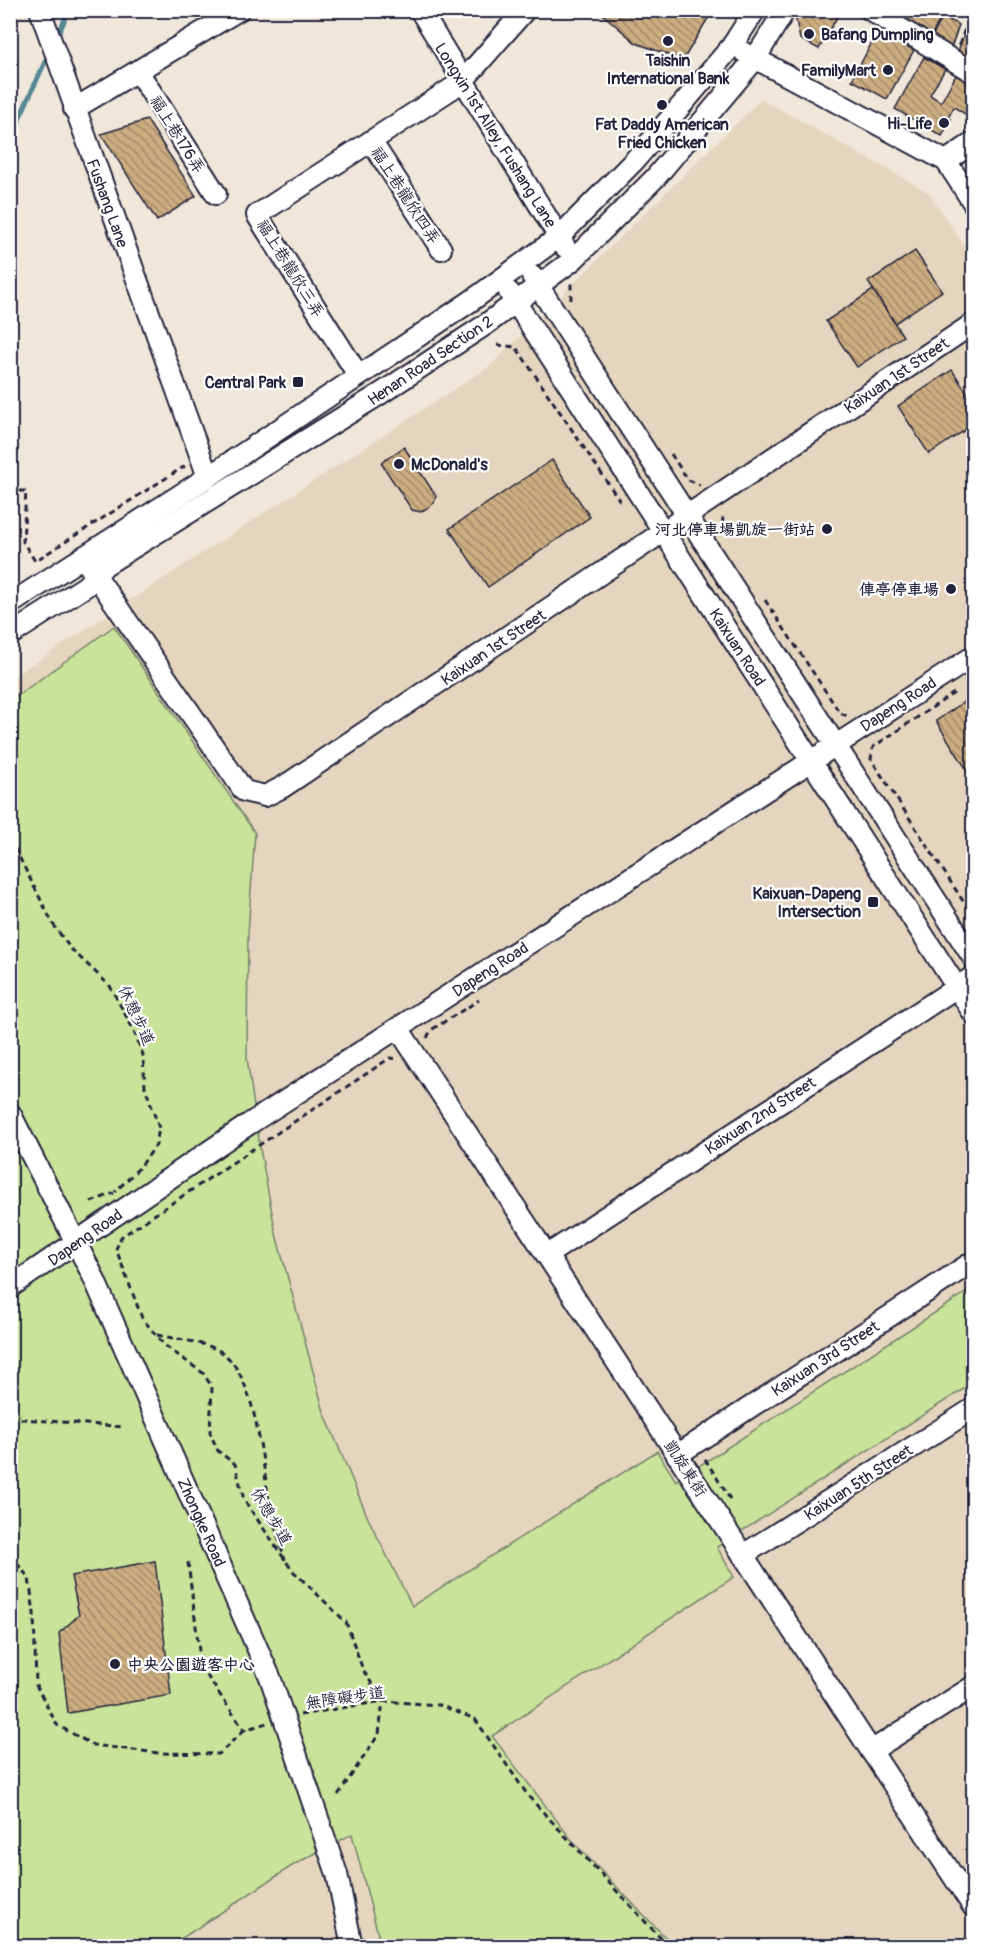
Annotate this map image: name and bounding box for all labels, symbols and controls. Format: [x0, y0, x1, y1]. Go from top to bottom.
place label: Bafang Dumpling [821, 25, 934, 45]
marker: Bafang Dumpling [802, 27, 816, 41]
marker: Taishin International Bank [661, 34, 675, 48]
street label: Longxin 1st Alley, Fushang Lane [430, 39, 560, 232]
place label: Taishin International Bank [607, 51, 730, 89]
place label: FamilyMart [801, 61, 877, 81]
marker: FamilyMart [881, 63, 895, 77]
street label: 福上巷176弄 [145, 92, 209, 177]
marker: Fat Daddy American Fried Chicken [655, 98, 669, 112]
place label: Hi-Life [887, 114, 933, 134]
place label: Fat Daddy American Fried Chicken [595, 115, 729, 153]
marker: Hi-Life [937, 116, 951, 130]
street label: 福上巷龍欣四弄 [366, 143, 444, 248]
street label: Fushang Lane [82, 156, 132, 250]
street label: 福上巷龍欣三弄 [252, 216, 328, 321]
street label: Henan Road Section 2 [364, 311, 497, 410]
street label: Kaixuan 1st Street [840, 333, 953, 418]
place label: Central Park [205, 373, 286, 393]
marker: Central Park [291, 375, 305, 389]
place label: McDonald's [411, 455, 488, 475]
marker: McDonald's [392, 457, 406, 471]
place label: 河北停車場凱旋一街站 [655, 520, 815, 540]
marker: 河北停車場凱旋一街站 [820, 522, 834, 536]
place label: 俥亭停車場 [859, 580, 939, 600]
marker: 俥亭停車場 [944, 582, 958, 596]
street label: Kaixuan 1st Street [437, 605, 550, 690]
street label: Kaixuan Road [705, 605, 770, 690]
street label: Dapeng Road [857, 673, 940, 737]
place label: Kaixuan-Dapeng Intersection [752, 884, 861, 922]
marker: Kaixuan-Dapeng Intersection [866, 895, 880, 909]
street label: Dapeng Road [449, 938, 532, 1002]
street label: 休憩步道 [114, 982, 159, 1049]
street label: Kaixuan 2nd Street [701, 1072, 820, 1159]
street label: Dapeng Road [44, 1205, 127, 1271]
street label: Kaixuan 3rd Street [768, 1316, 884, 1401]
street label: 凱旋東街 [659, 1436, 711, 1501]
street label: Kaixuan 5th Street [801, 1440, 917, 1525]
street label: Zhongke Road [173, 1475, 230, 1570]
street label: 休憩步道 [246, 1484, 296, 1549]
place label: 中央公園遊客中心 [127, 1655, 255, 1675]
marker: 中央公園遊客中心 [108, 1657, 122, 1671]
street label: 無障礙步道 [304, 1683, 386, 1713]

